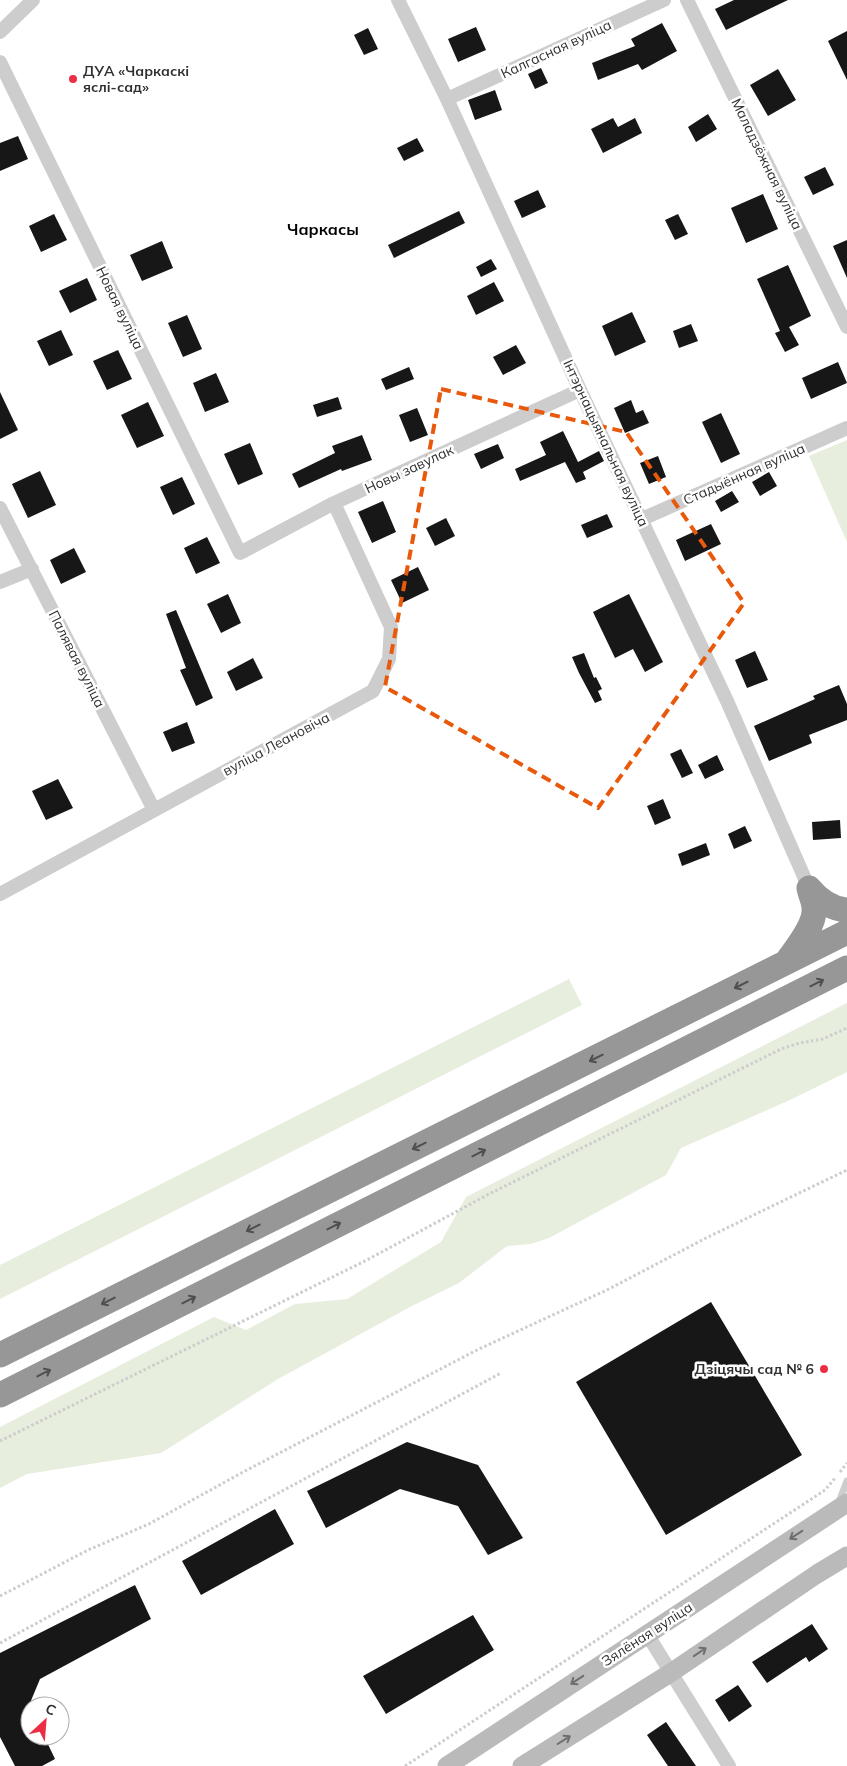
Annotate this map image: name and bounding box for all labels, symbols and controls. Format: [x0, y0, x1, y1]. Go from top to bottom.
street label: Калгасная вуліца [498, 16, 614, 82]
place label: ДУА «Чаркаскі яслі-сад» [83, 62, 189, 96]
marker: ДУА «Чаркаскі яслі-сад» [67, 73, 79, 85]
street label: Маладзёжная вуліца [727, 95, 807, 233]
district label: Чаркасы [287, 219, 359, 239]
street label: Новая вуліца [92, 263, 148, 353]
street label: Інтэрнацыянальная вуліца [559, 356, 653, 530]
street label: Стадыённая вуліца [680, 439, 808, 509]
street label: Новы завулак [362, 440, 457, 497]
street label: Палявая вуліца [45, 607, 109, 711]
street label: вуліца Леановіча [219, 708, 333, 780]
one-way arrow [809, 978, 824, 987]
one-way arrow [734, 980, 749, 990]
one-way arrow [589, 1053, 604, 1063]
one-way arrow [412, 1141, 427, 1151]
one-way arrow [471, 1148, 486, 1157]
one-way arrow [326, 1221, 341, 1231]
one-way arrow [246, 1224, 261, 1234]
one-way arrow [181, 1295, 196, 1305]
one-way arrow [100, 1296, 115, 1306]
place label: Дзіцячы сад № 6 [695, 1360, 814, 1378]
marker: Дзіцячы сад № 6 [818, 1363, 830, 1375]
one-way arrow [36, 1368, 51, 1378]
one-way arrow [789, 1530, 803, 1540]
street label: Зялёная вуліца [598, 1598, 696, 1670]
one-way arrow [693, 1647, 707, 1657]
one-way arrow [571, 1675, 585, 1685]
north arrow [20, 1696, 70, 1746]
text: С [42, 1699, 59, 1720]
one-way arrow [556, 1735, 570, 1745]

